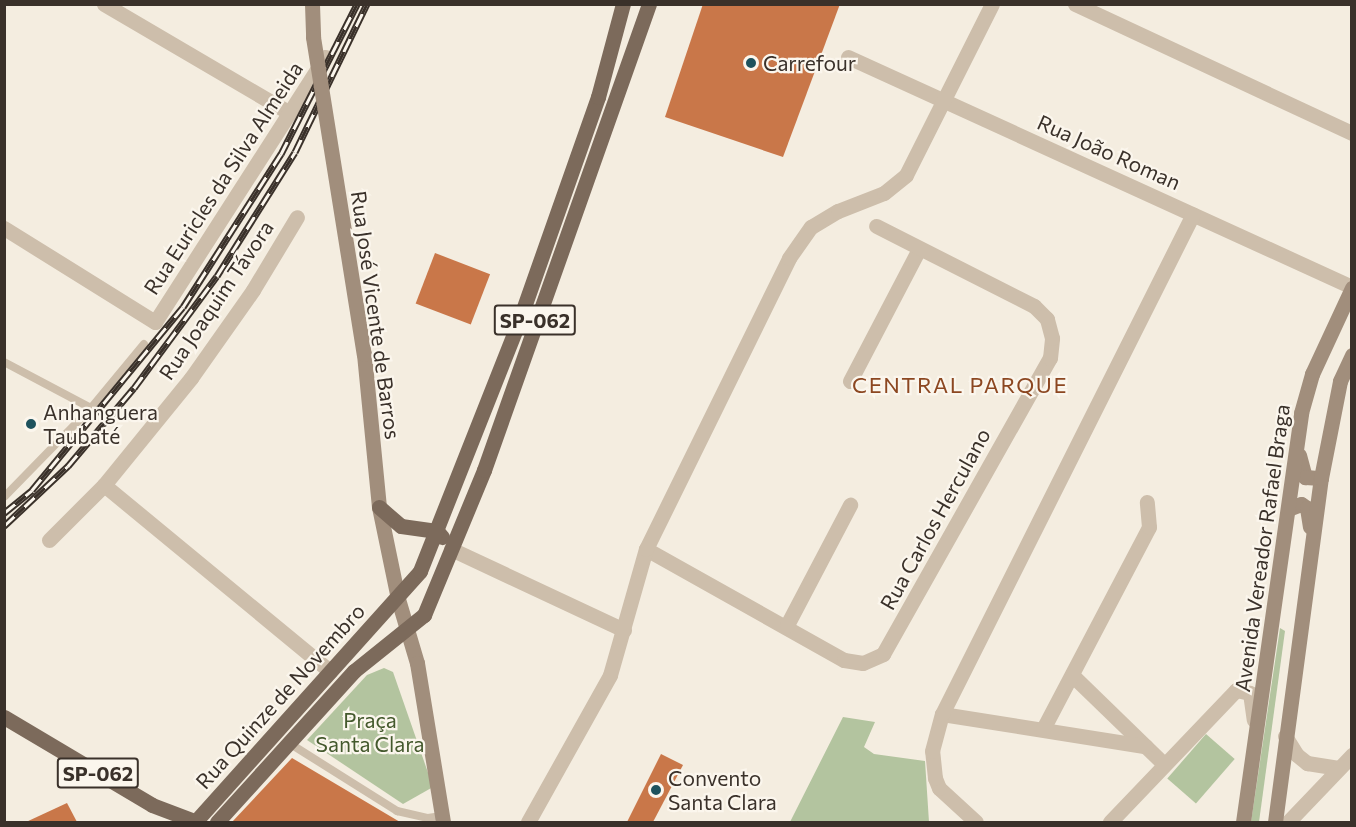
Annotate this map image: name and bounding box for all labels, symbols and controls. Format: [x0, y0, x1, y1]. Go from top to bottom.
place label: Carrefour [763, 50, 856, 76]
marker: Carrefour [744, 56, 758, 70]
street label: Rua Euricles da Silva Almeida [138, 57, 308, 299]
street label: Rua João Roman [1033, 109, 1185, 195]
street label: Rua José Vicente de Barros [346, 189, 406, 441]
street label: Rua Joaquim Távora [153, 216, 279, 384]
road number: SP-062 [493, 303, 577, 337]
district label: CENTRAL PARQUE [852, 372, 1068, 398]
place label: Anhanguera Taubaté [43, 399, 158, 449]
street label: Avenida Vereador Rafael Braga [1229, 402, 1295, 694]
marker: Anhanguera Taubaté [24, 417, 38, 431]
street label: Rua Carlos Herculano [875, 424, 995, 614]
street label: Rua Quinze de Novembro [190, 598, 370, 794]
park label: Praça Santa Clara [316, 707, 424, 757]
road number: SP-062 [56, 756, 140, 790]
place label: Convento Santa Clara [668, 765, 777, 815]
marker: Convento Santa Clara [649, 783, 663, 797]

